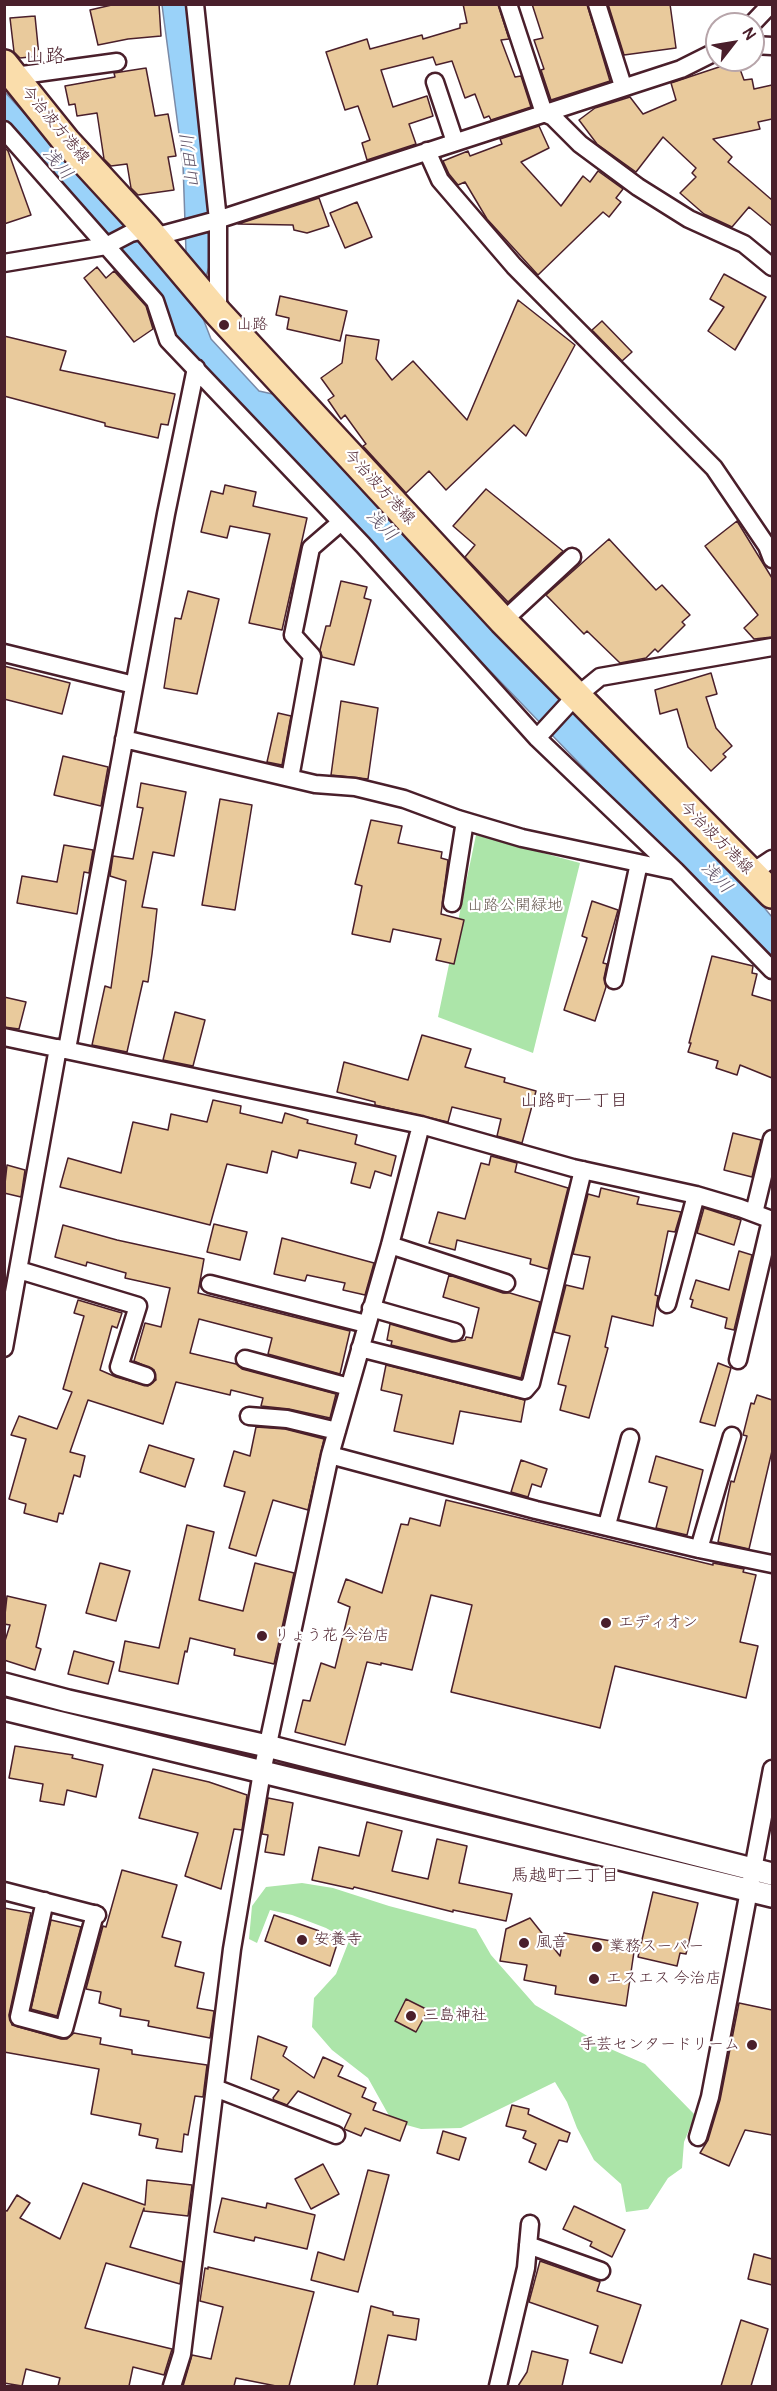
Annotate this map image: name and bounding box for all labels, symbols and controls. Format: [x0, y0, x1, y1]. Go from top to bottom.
north arrow [705, 12, 765, 72]
text: N [737, 24, 760, 44]
district label: 山路 [25, 45, 65, 69]
street label: 今治波方港線 [17, 82, 93, 168]
water label: 山田川 [177, 133, 205, 189]
water label: 浅川 [37, 143, 77, 185]
place label: 山路 [236, 315, 268, 335]
marker: 山路 [217, 318, 231, 332]
street label: 今治波方港線 [339, 445, 419, 529]
water label: 浅川 [361, 506, 401, 546]
street label: 今治波方港線 [675, 797, 757, 879]
water label: 浅川 [696, 858, 736, 898]
park label: 山路公開緑地 [467, 896, 563, 916]
district label: 山路町一丁目 [520, 1090, 628, 1112]
place label: エディオン [618, 1613, 698, 1633]
marker: エディオン [599, 1616, 613, 1630]
place label: りょう花 今治店 [274, 1626, 389, 1646]
marker: りょう花 今治店 [255, 1629, 269, 1643]
district label: 馬越町二丁目 [511, 1865, 619, 1887]
place label: 安養寺 [314, 1930, 362, 1950]
marker: 安養寺 [295, 1933, 309, 1947]
place label: 風音 [536, 1933, 568, 1953]
marker: 風音 [517, 1936, 531, 1950]
place label: 業務スーパー [609, 1937, 704, 1957]
marker: 業務スーパー [590, 1940, 604, 1954]
place label: エスエス 今治店 [606, 1969, 721, 1989]
marker: エスエス 今治店 [587, 1972, 601, 1986]
place label: 三島神社 [423, 2006, 487, 2026]
marker: 三島神社 [404, 2009, 418, 2023]
place label: 手芸センタードリーム [580, 2035, 740, 2055]
marker: 手芸センタードリーム [745, 2038, 759, 2052]

